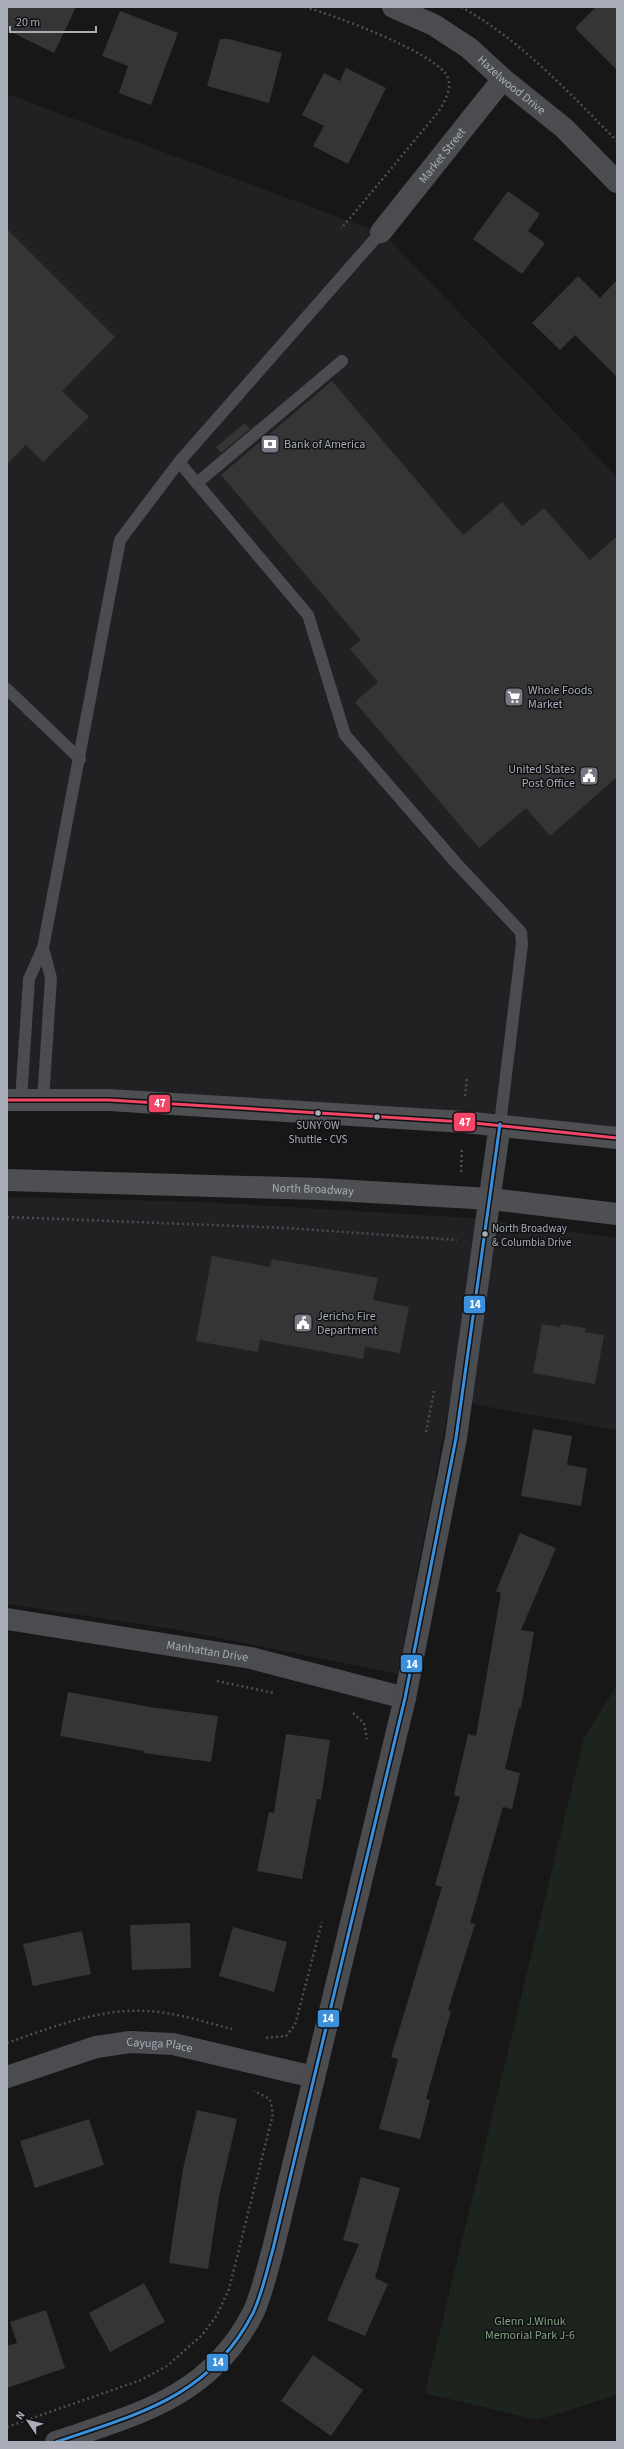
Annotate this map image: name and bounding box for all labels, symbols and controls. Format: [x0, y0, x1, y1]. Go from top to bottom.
scale bar [10, 8, 96, 34]
text: 20 m [16, 14, 40, 31]
street label: Hazelwood Drive [473, 52, 549, 119]
street label: Market Street [415, 124, 470, 187]
bank icon: Bank of America [259, 433, 281, 455]
place label: Bank of America [284, 436, 365, 453]
place label: Whole Foods Market [528, 682, 592, 713]
supermarket icon: Whole Foods Market [503, 686, 525, 708]
place label: United States Post Office [508, 761, 575, 792]
public building icon: United States Post Office [578, 765, 600, 787]
line badge: 47 [148, 1094, 171, 1113]
text: 47 [154, 1096, 166, 1111]
marker: SUNY OW Shuttle - CVS [313, 1108, 323, 1118]
unlabelled marker [372, 1112, 382, 1122]
line badge: 47 [453, 1112, 476, 1132]
text: 47 [459, 1115, 471, 1130]
place label: SUNY OW Shuttle - CVS [289, 1118, 348, 1147]
street label: North Broadway [272, 1180, 355, 1200]
place label: North Broadway & Columbia Drive [492, 1221, 572, 1250]
marker: North Broadway & Columbia Drive [480, 1229, 490, 1239]
line badge: 14 [463, 1295, 486, 1314]
text: 14 [469, 1297, 481, 1312]
place label: Jericho Fire Department [317, 1308, 378, 1339]
public building icon: Jericho Fire Department [292, 1312, 314, 1334]
street label: Manhattan Drive [165, 1637, 250, 1666]
line badge: 14 [400, 1654, 423, 1673]
text: 14 [406, 1657, 418, 1672]
line badge: 14 [317, 2009, 340, 2028]
text: 14 [322, 2011, 334, 2026]
street label: Cayuga Place [125, 2034, 194, 2057]
park label: Glenn J.Winuk Memorial Park J-6 [485, 2313, 575, 2344]
line badge: 14 [206, 2353, 229, 2372]
text: 14 [212, 2355, 224, 2370]
north arrow [8, 2401, 48, 2441]
text: N [12, 2408, 28, 2423]

